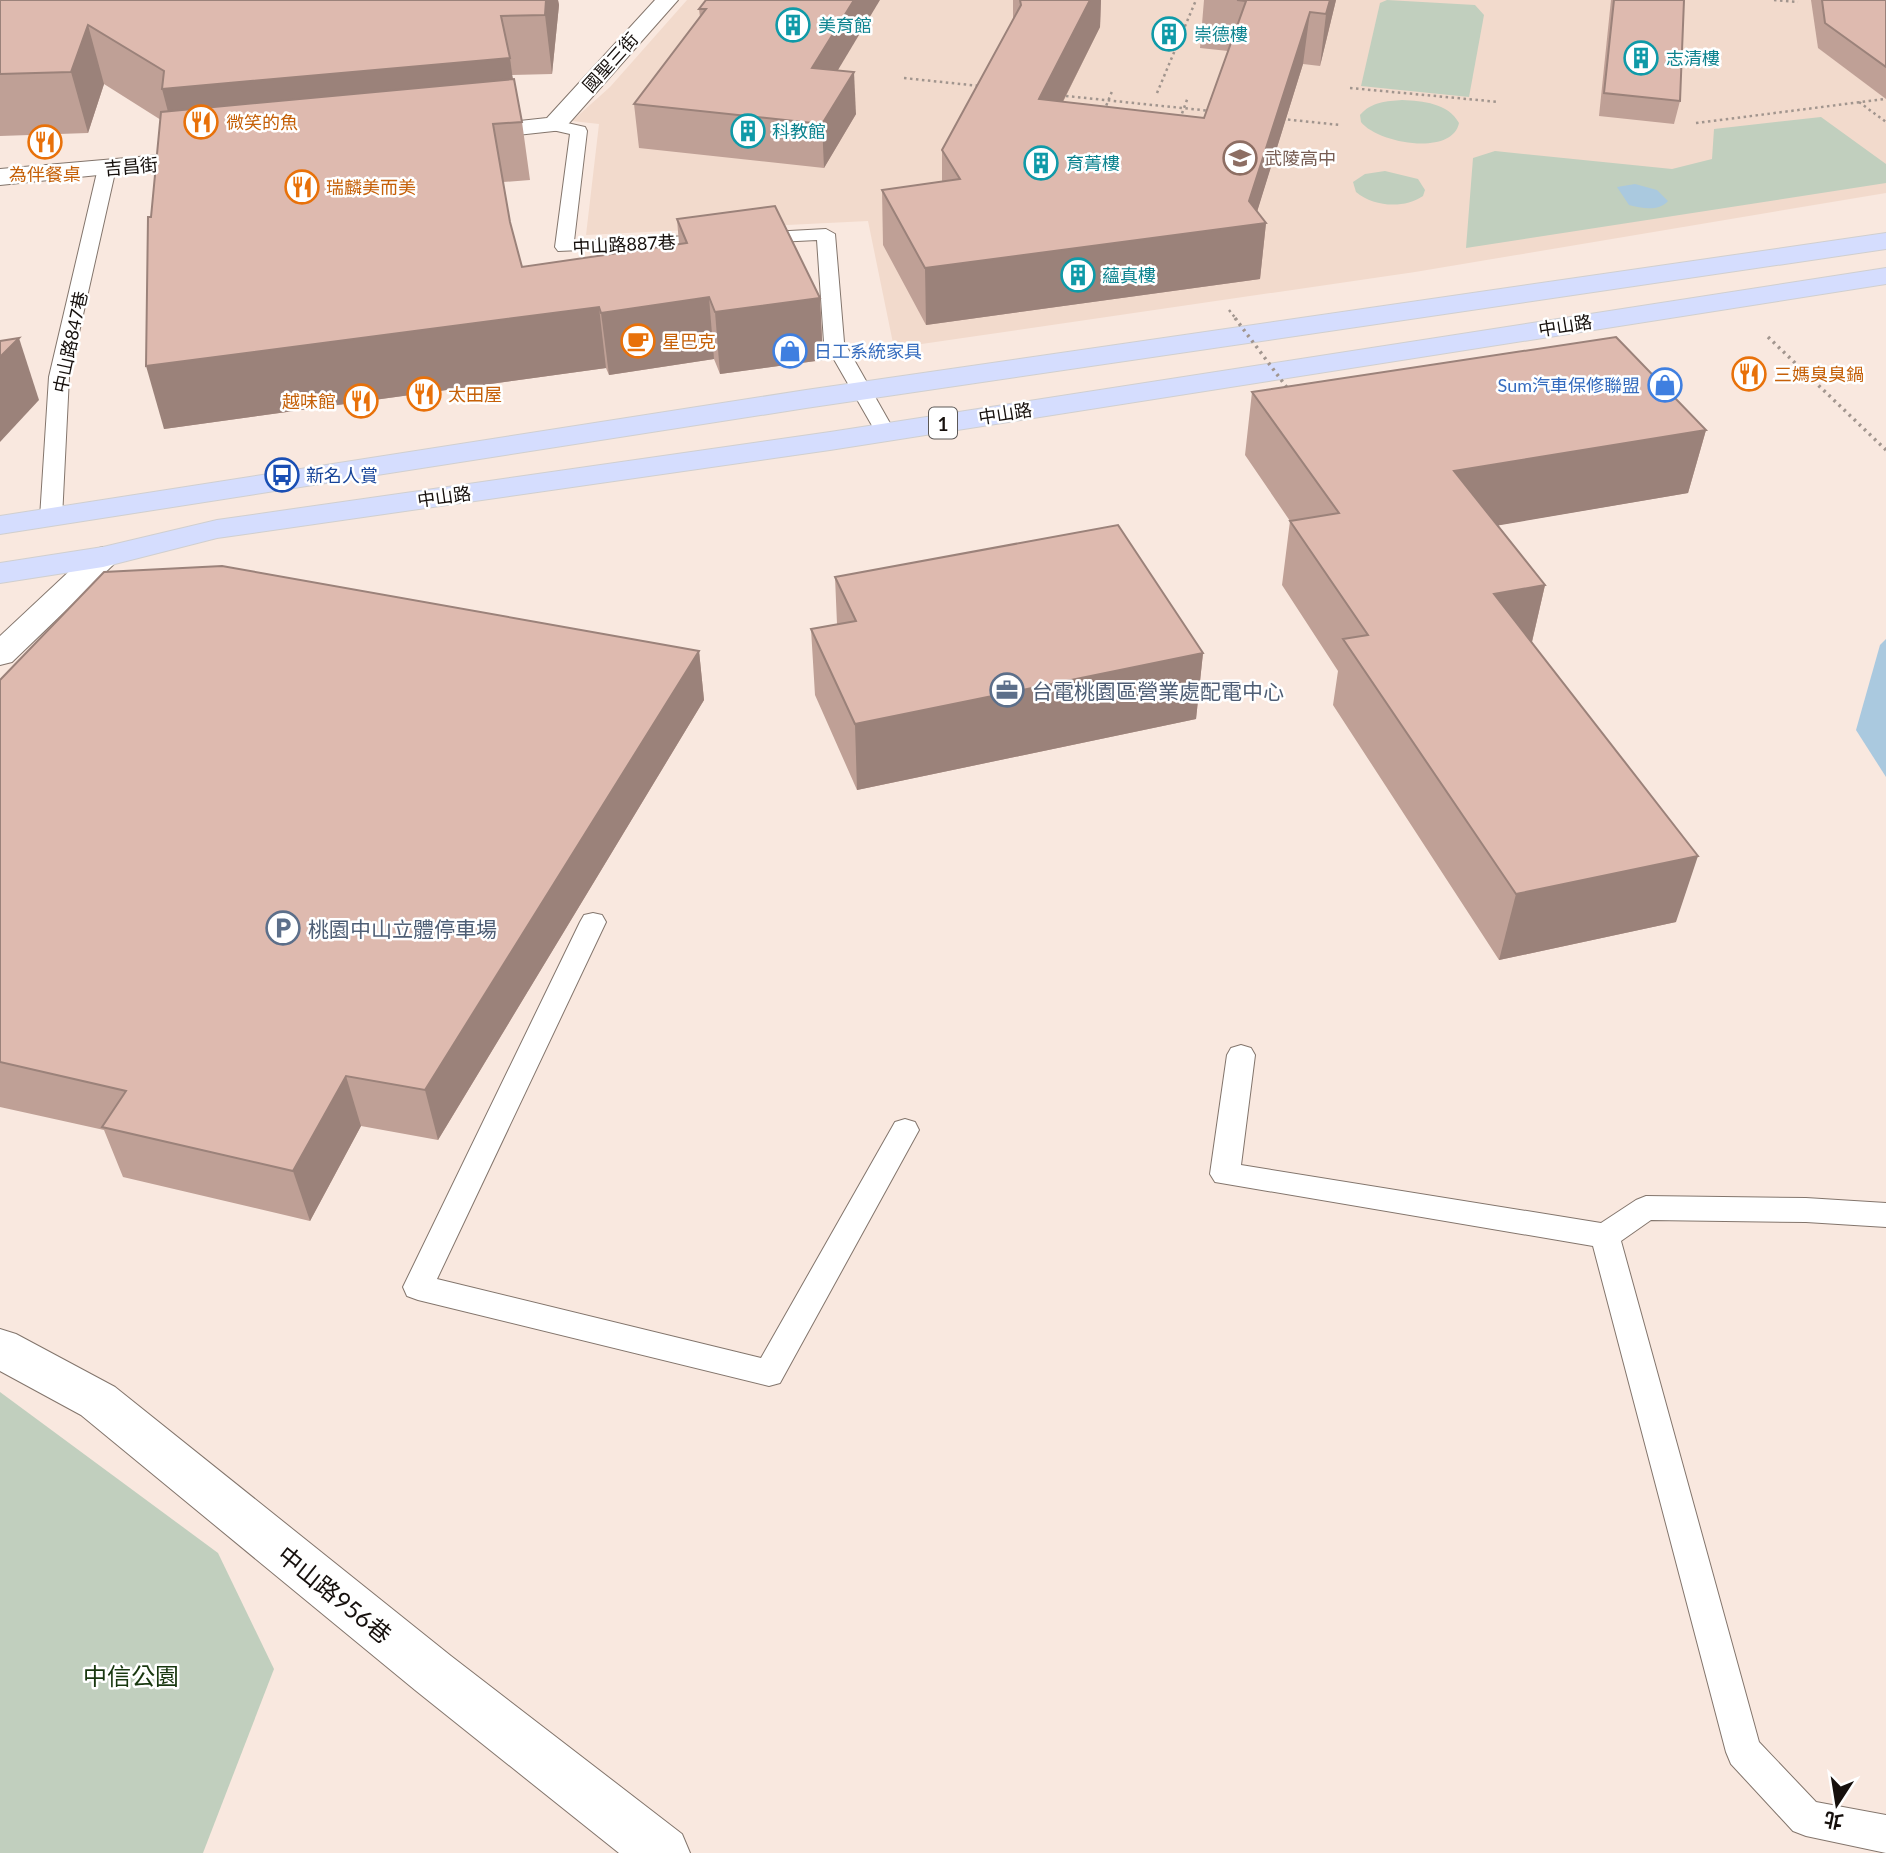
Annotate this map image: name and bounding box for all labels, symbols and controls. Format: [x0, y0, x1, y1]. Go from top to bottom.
building icon: 美育館 [774, 6, 812, 44]
place label: 美育館 [818, 14, 872, 36]
building icon: 崇德樓 [1150, 15, 1188, 53]
place label: 崇德樓 [1194, 23, 1248, 45]
street label: 國聖三街 [578, 28, 642, 96]
building icon: 志清樓 [1622, 39, 1660, 77]
place label: 志清樓 [1666, 47, 1720, 69]
restaurant icon: 微笑的魚 [182, 103, 220, 141]
place label: 微笑的魚 [226, 111, 298, 133]
building icon: 科教館 [729, 112, 767, 150]
place label: 科教館 [772, 120, 826, 142]
restaurant icon: 為伴餐桌 [26, 123, 64, 161]
school or university icon: 武陵高中 [1221, 139, 1259, 177]
building icon: 育菁樓 [1022, 144, 1060, 182]
place label: 武陵高中 [1264, 147, 1336, 169]
place label: 育菁樓 [1066, 152, 1120, 174]
street label: 吉昌街 [103, 153, 159, 179]
place label: 為伴餐桌 [9, 163, 81, 185]
restaurant icon: 瑞麟美而美 [283, 168, 321, 206]
place label: 瑞麟美而美 [326, 176, 416, 198]
street label: 中山路887巷 [572, 230, 676, 258]
building icon: 蘊真樓 [1059, 256, 1097, 294]
place label: 蘊真樓 [1102, 264, 1156, 286]
street label: 中山路847巷 [48, 289, 92, 395]
street label: 中山路 [1537, 310, 1593, 340]
cafe icon: 星巴克 [619, 322, 657, 360]
place label: 星巴克 [662, 330, 716, 352]
shop icon: 日工系統家具 [771, 332, 809, 370]
place label: 日工系統家具 [814, 340, 922, 362]
restaurant icon: 三媽臭臭鍋 [1730, 355, 1768, 393]
place label: 三媽臭臭鍋 [1774, 363, 1864, 385]
shop icon: Sum汽車保修聯盟 [1646, 366, 1684, 404]
place label: Sum汽車保修聯盟 [1498, 374, 1640, 396]
restaurant icon: 太田屋 [405, 375, 443, 413]
restaurant icon: 越味館 [342, 382, 380, 420]
place label: 太田屋 [448, 383, 502, 405]
place label: 越味館 [282, 390, 336, 412]
street label: 中山路 [977, 398, 1033, 428]
road number: 1 [929, 408, 957, 438]
bus stop icon: 新名人賞 [263, 456, 301, 494]
place label: 新名人賞 [306, 464, 378, 486]
street label: 中山路 [416, 481, 472, 511]
office icon: 台電桃園區營業處配電中心 [988, 671, 1026, 709]
place label: 台電桃園區營業處配電中心 [1032, 678, 1284, 703]
parking icon: 桃園中山立體停車場 [264, 909, 302, 947]
place label: 桃園中山立體停車場 [308, 916, 497, 941]
street label: 中山路956巷 [272, 1539, 398, 1649]
park label: 中信公園 [83, 1661, 179, 1690]
north arrow [1802, 1769, 1872, 1839]
text: 北 [1822, 1808, 1845, 1834]

